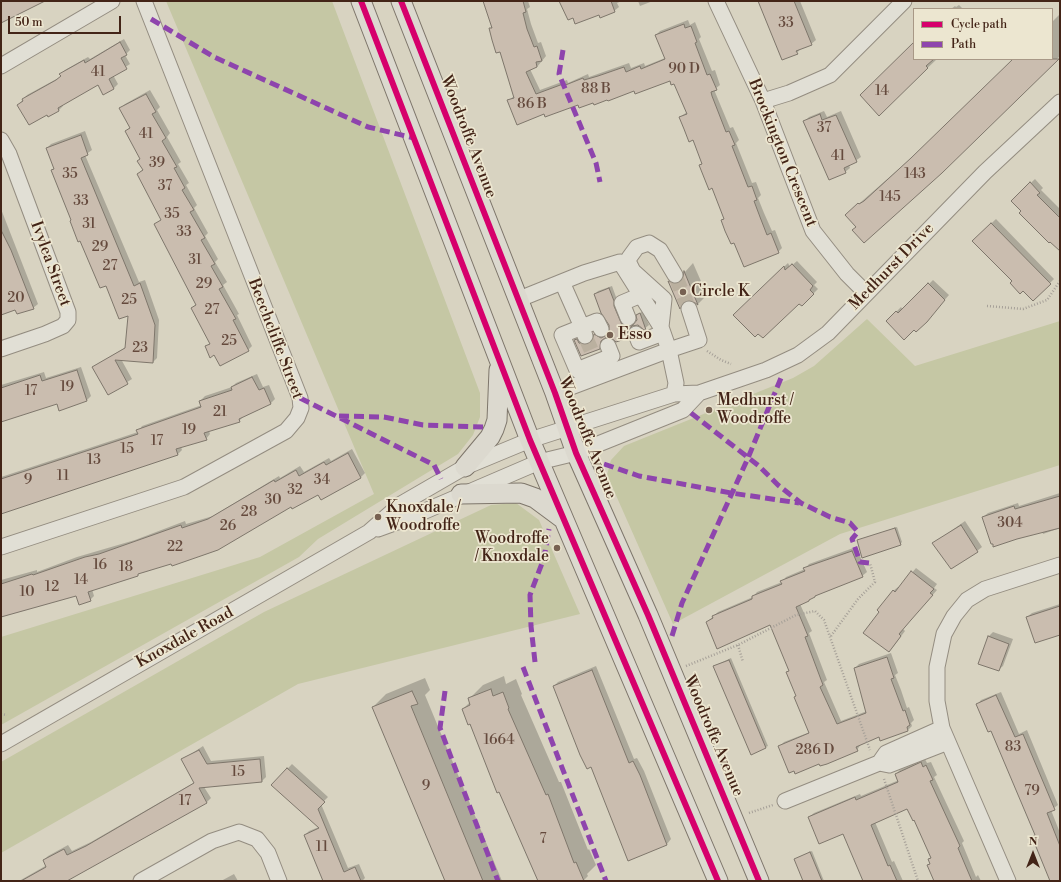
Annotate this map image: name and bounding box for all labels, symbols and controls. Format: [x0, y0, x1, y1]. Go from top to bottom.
scale bar [10, 8, 123, 34]
legend [913, 8, 1053, 60]
text: 50 m [15, 15, 43, 30]
house number: 33 [778, 16, 794, 32]
text: Cycle path [951, 17, 1007, 32]
text: Path [951, 37, 976, 52]
house number: 90 D [668, 62, 700, 78]
house number: 41 [91, 65, 105, 81]
street label: Woodroffe Avenue [436, 73, 500, 201]
street label: Brockington Crescent [744, 76, 820, 230]
house number: 88 B [581, 82, 611, 98]
house number: 14 [875, 84, 889, 100]
house number: 86 B [517, 97, 547, 113]
house number: 37 [817, 121, 831, 137]
house number: 41 [139, 127, 153, 143]
house number: 41 [831, 149, 845, 165]
house number: 39 [149, 156, 165, 172]
house number: 35 [62, 167, 78, 183]
house number: 143 [904, 167, 926, 183]
house number: 37 [158, 179, 172, 195]
house number: 145 [879, 190, 901, 206]
house number: 33 [73, 194, 89, 210]
house number: 35 [164, 207, 180, 223]
house number: 31 [82, 217, 96, 233]
street label: Ivylea Street [26, 219, 74, 309]
street label: Medhurst Drive [846, 219, 938, 315]
house number: 33 [176, 225, 192, 241]
house number: 29 [92, 240, 108, 256]
house number: 31 [188, 253, 202, 269]
house number: 27 [103, 259, 117, 275]
street label: Beechcliffe Street [243, 276, 307, 402]
house number: 29 [196, 277, 212, 293]
place label: Circle K [691, 282, 750, 302]
marker: Circle K [678, 287, 688, 297]
house number: 20 [7, 291, 25, 307]
house number: 25 [121, 293, 137, 309]
house number: 27 [205, 303, 219, 319]
place label: Esso [618, 325, 652, 345]
marker: Esso [605, 330, 615, 340]
house number: 25 [221, 334, 237, 350]
house number: 23 [132, 341, 148, 357]
street label: Woodroffe Avenue [554, 374, 620, 502]
house number: 19 [60, 380, 74, 396]
house number: 17 [25, 384, 37, 400]
place label: Medhurst / Woodroffe [717, 391, 793, 429]
house number: 21 [213, 405, 227, 421]
marker: Medhurst / Woodroffe [704, 405, 714, 415]
house number: 19 [182, 423, 196, 439]
house number: 17 [151, 434, 163, 450]
house number: 15 [120, 442, 134, 458]
house number: 13 [87, 453, 101, 469]
house number: 11 [57, 469, 69, 485]
house number: 9 [24, 473, 32, 489]
house number: 34 [314, 473, 330, 489]
house number: 32 [287, 483, 303, 499]
house number: 30 [264, 493, 282, 509]
place label: Knoxdale / Woodroffe [386, 498, 460, 536]
house number: 28 [241, 505, 257, 521]
marker: Knoxdale / Woodroffe [373, 512, 383, 522]
house number: 304 [997, 516, 1023, 532]
house number: 26 [220, 519, 236, 535]
place label: Woodroffe / Knoxdale [475, 529, 549, 567]
house number: 22 [167, 540, 183, 556]
marker: Woodroffe / Knoxdale [552, 543, 562, 553]
house number: 16 [93, 558, 107, 574]
house number: 18 [119, 560, 133, 576]
house number: 14 [74, 573, 88, 589]
house number: 12 [45, 580, 59, 596]
house number: 10 [20, 585, 34, 601]
street label: Knoxdale Road [133, 603, 237, 673]
street label: Woodroffe Avenue [679, 672, 747, 800]
house number: 1664 [483, 733, 515, 749]
house number: 83 [1005, 740, 1021, 756]
house number: 286 D [796, 743, 834, 759]
house number: 15 [231, 765, 245, 781]
house number: 9 [422, 779, 430, 795]
house number: 79 [1024, 784, 1040, 800]
house number: 17 [179, 794, 191, 810]
house number: 7 [539, 832, 547, 848]
north arrow [1013, 834, 1053, 874]
text: N [1029, 835, 1037, 849]
house number: 11 [316, 840, 328, 856]

